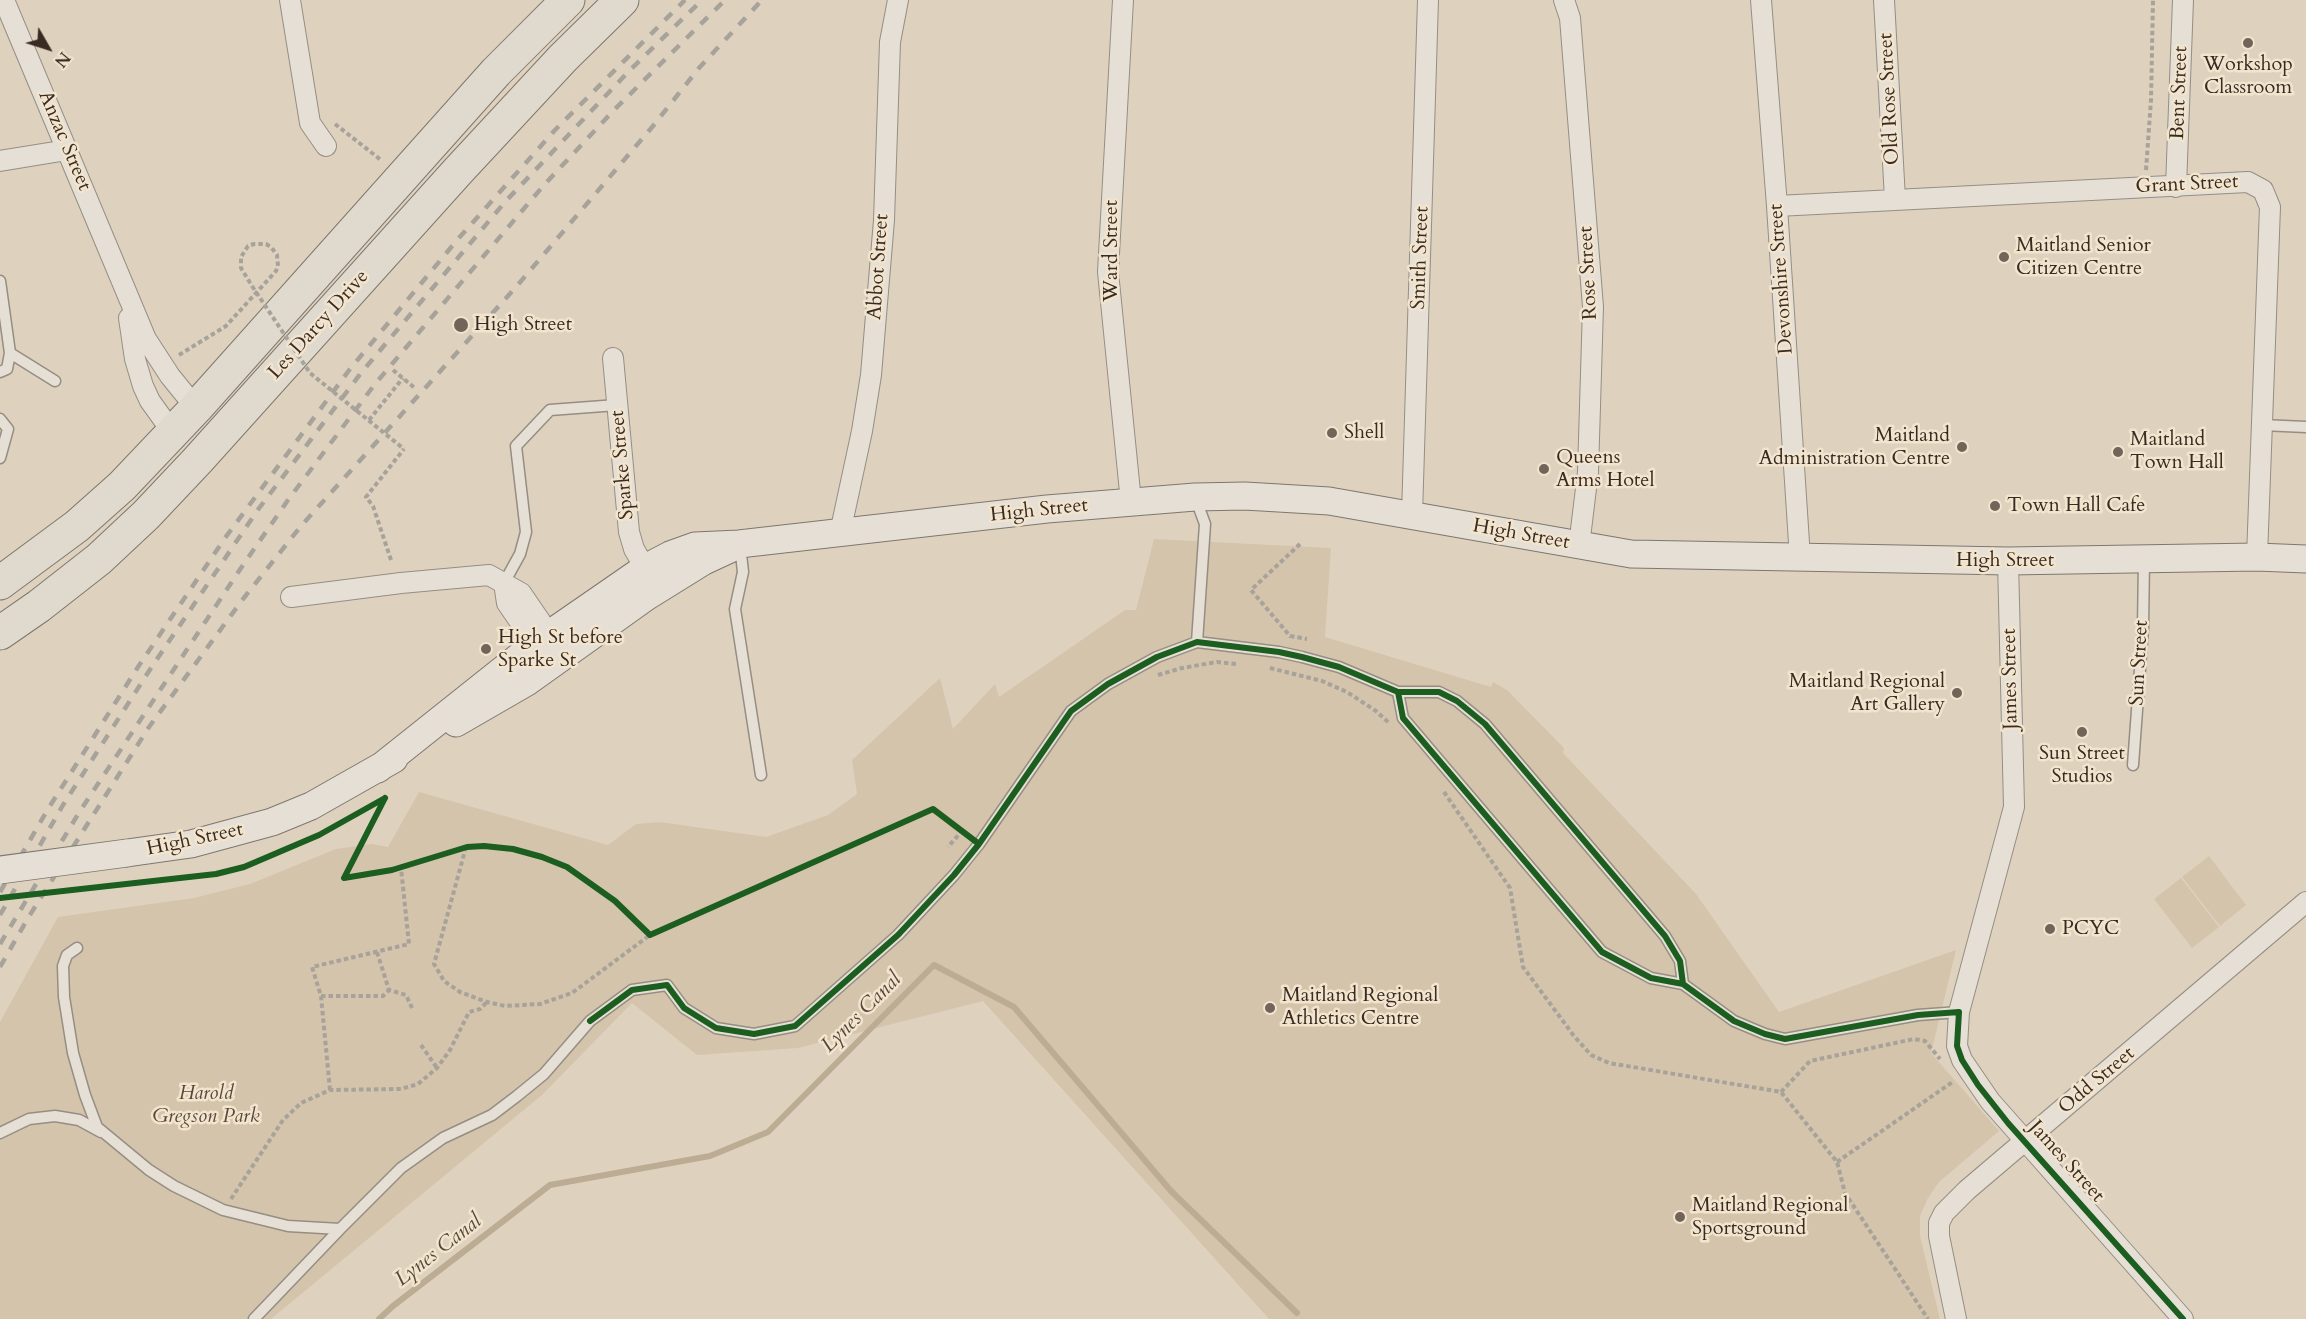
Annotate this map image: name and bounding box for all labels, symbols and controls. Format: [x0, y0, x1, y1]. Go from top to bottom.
north arrow [18, 18, 78, 78]
street label: Old Rose Street [1875, 32, 1905, 166]
marker: Workshop Classroom [2241, 36, 2255, 50]
street label: Bent Street [2166, 46, 2194, 140]
text: N [49, 47, 75, 72]
place label: Workshop Classroom [2203, 53, 2293, 100]
street label: Anzac Street [32, 88, 96, 194]
street label: Grant Street [2135, 170, 2239, 200]
street label: Ward Street [1100, 200, 1124, 302]
street label: Devonshire Street [1765, 203, 1799, 355]
street label: Smith Street [1407, 206, 1435, 310]
street label: Abbot Street [863, 213, 895, 321]
street label: Rose Street [1575, 225, 1603, 321]
place label: Maitland Senior Citizen Centre [2016, 234, 2151, 281]
marker: Maitland Senior Citizen Centre [1997, 250, 2011, 264]
street label: Les Darcy Drive [264, 265, 374, 385]
place label: High Street [474, 313, 572, 337]
marker: High Street [452, 316, 470, 334]
street label: Sparke Street [606, 409, 640, 521]
place label: Shell [1344, 421, 1384, 445]
place label: Maitland Administration Centre [1759, 424, 1950, 471]
marker: Shell [1325, 426, 1339, 440]
place label: Maitland Town Hall [2130, 428, 2224, 475]
marker: Maitland Administration Centre [1955, 440, 1969, 454]
marker: Maitland Town Hall [2111, 445, 2125, 459]
place label: Queens Arms Hotel [1556, 446, 1655, 493]
marker: Queens Arms Hotel [1537, 462, 1551, 476]
street label: High Street [989, 494, 1089, 528]
place label: Town Hall Cafe [2007, 494, 2145, 518]
marker: Town Hall Cafe [1988, 499, 2002, 513]
street label: High Street [1471, 515, 1571, 555]
street label: High Street [1956, 549, 2054, 573]
street label: Sun Street [2126, 620, 2154, 706]
place label: High St before Sparke St [498, 626, 623, 673]
street label: James Street [1998, 628, 2024, 730]
marker: High St before Sparke St [479, 642, 493, 656]
place label: Maitland Regional Art Gallery [1789, 670, 1945, 717]
marker: Maitland Regional Art Gallery [1950, 686, 1964, 700]
marker: Sun Street Studios [2075, 725, 2089, 739]
place label: Sun Street Studios [2039, 742, 2125, 789]
street label: High Street [145, 818, 245, 862]
place label: PCYC [2062, 917, 2119, 941]
marker: PCYC [2043, 922, 2057, 936]
water label: Lynes Canal [817, 968, 907, 1058]
place label: Maitland Regional Athletics Centre [1282, 984, 1438, 1031]
marker: Maitland Regional Athletics Centre [1263, 1001, 1277, 1015]
street label: Odd Street [2054, 1042, 2140, 1120]
park label: Harold Gregson Park [152, 1082, 260, 1129]
street label: James Street [2023, 1116, 2109, 1208]
place label: Maitland Regional Sportsground [1692, 1194, 1848, 1241]
water label: Lynes Canal [391, 1209, 487, 1293]
marker: Maitland Regional Sportsground [1673, 1210, 1687, 1224]

